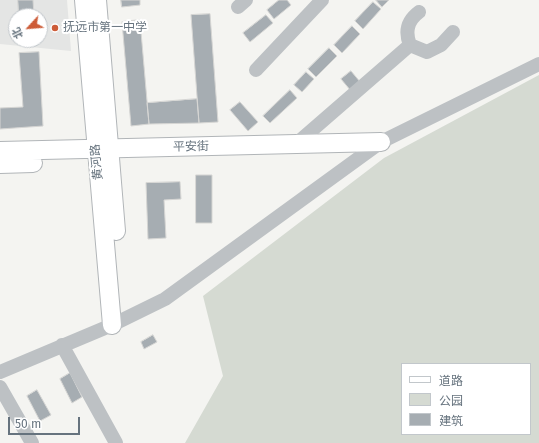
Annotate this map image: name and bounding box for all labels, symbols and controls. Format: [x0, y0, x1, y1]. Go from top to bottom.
north arrow [8, 8, 48, 48]
place label: 抚远市第一中学 [63, 21, 147, 35]
marker: 抚远市第一中学 [50, 23, 60, 33]
text: 北 [9, 25, 26, 41]
street label: 平安街 [173, 139, 209, 155]
street label: 黄河路 [88, 143, 106, 181]
legend [401, 363, 531, 435]
text: 道路 [439, 374, 463, 388]
text: 公园 [439, 394, 463, 408]
scale bar [10, 409, 82, 435]
text: 建筑 [439, 414, 463, 428]
text: 50 m [15, 417, 41, 431]

